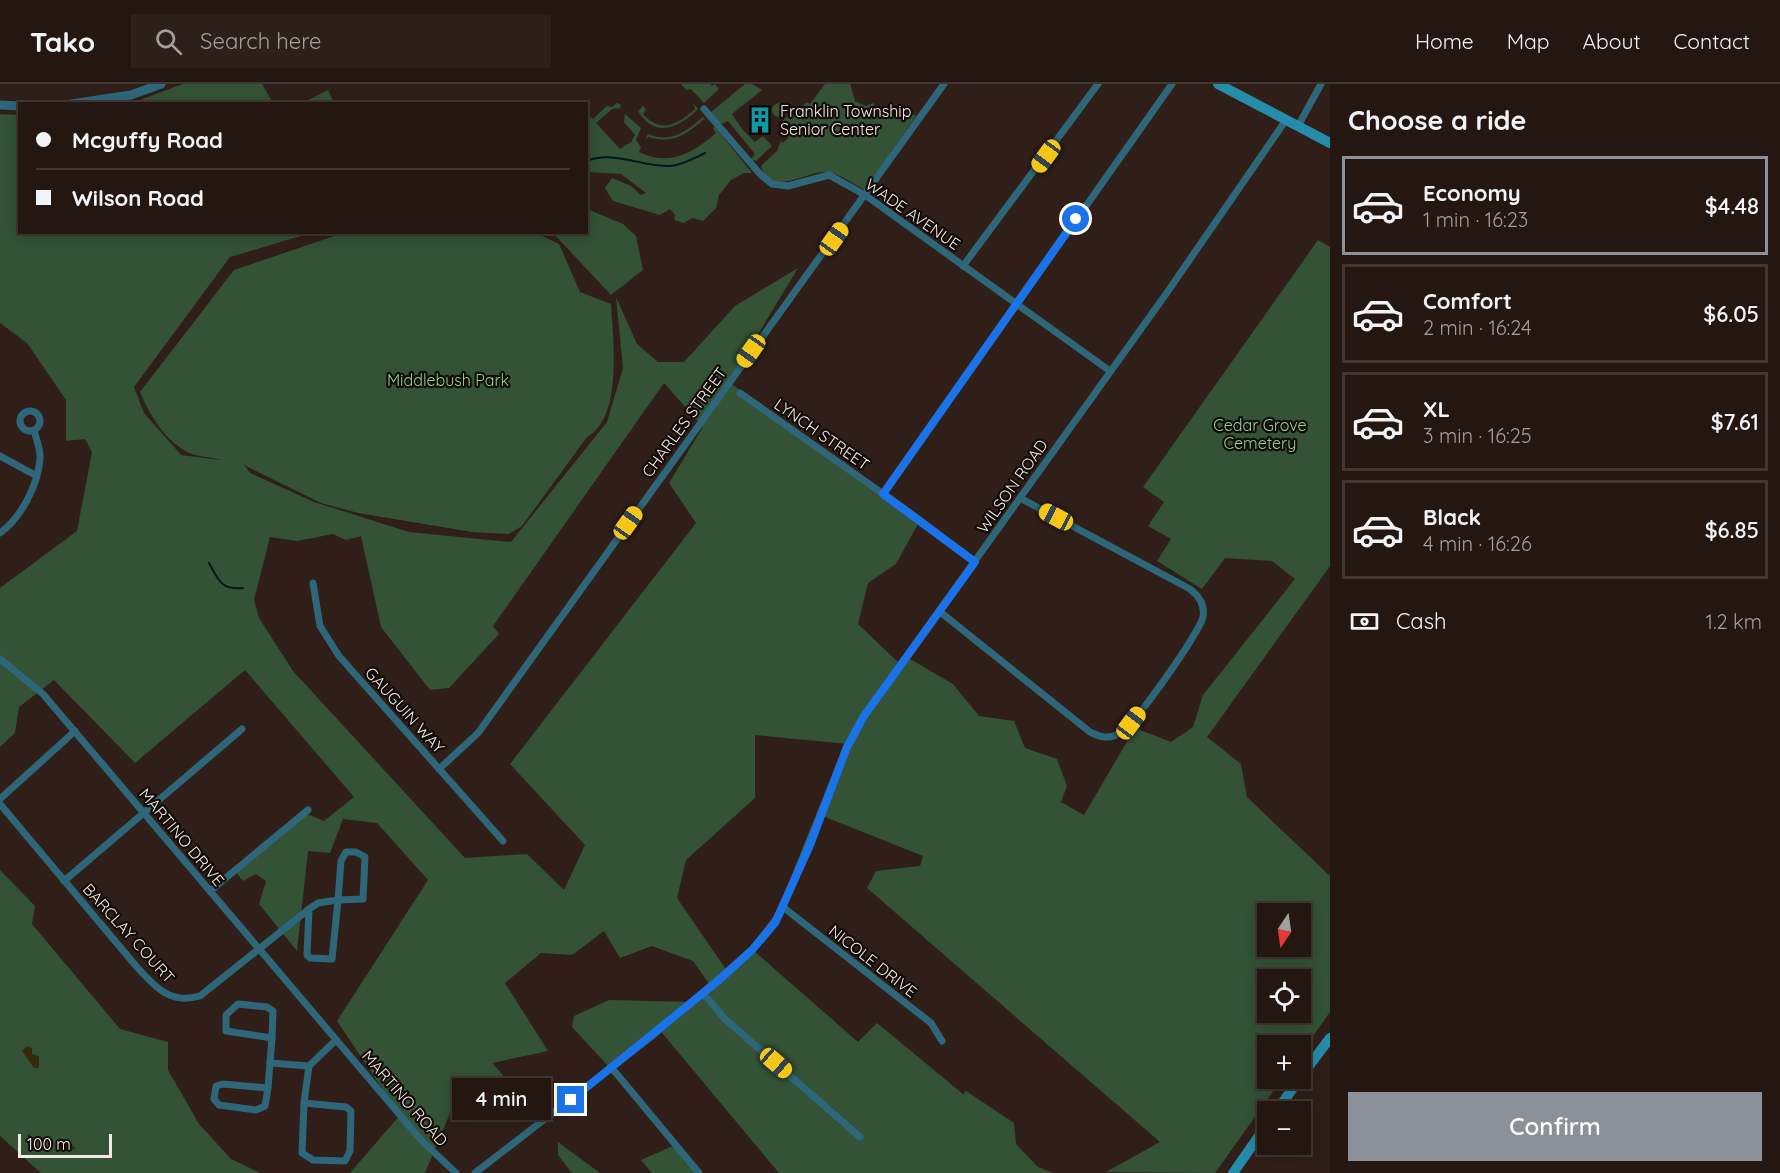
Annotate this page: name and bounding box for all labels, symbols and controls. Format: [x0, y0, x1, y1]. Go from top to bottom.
search box [131, 14, 551, 68]
text: Tako [30, 24, 95, 59]
icon: search [152, 25, 185, 58]
text: Search here [200, 27, 322, 55]
text: Home [1415, 28, 1474, 54]
text: Map [1507, 28, 1550, 54]
text: About [1583, 28, 1641, 54]
text: Contact [1674, 28, 1750, 54]
place label: Franklin Township Senior Center [780, 101, 911, 139]
text: Choose a ride [1348, 103, 1526, 137]
building icon: Franklin Township Senior Center [745, 105, 775, 135]
text: Mcguffy Road [72, 126, 223, 154]
car [1028, 136, 1064, 176]
street label: WADE AVENUE [862, 174, 964, 254]
icon: car [1351, 179, 1405, 233]
text: Economy [1423, 179, 1521, 207]
text: Wilson Road [72, 184, 204, 212]
text: $4.48 [1705, 192, 1759, 220]
route start [1062, 205, 1089, 232]
text: 1 min · 16:23 [1423, 207, 1528, 232]
car [816, 219, 852, 259]
icon: car [1351, 287, 1405, 341]
text: Comfort [1423, 287, 1512, 315]
text: $6.05 [1703, 300, 1759, 328]
text: 2 min · 16:24 [1423, 315, 1532, 340]
car [733, 331, 769, 371]
street label: CHARLES STREET [637, 363, 731, 481]
park label: Middlebush Park [387, 370, 509, 390]
street label: LYNCH STREET [771, 394, 874, 474]
icon: car [1351, 395, 1405, 449]
text: XL [1423, 395, 1450, 423]
text: $7.61 [1711, 408, 1759, 436]
park label: Cedar Grove Cemetery [1213, 415, 1307, 453]
text: 3 min · 16:25 [1423, 423, 1532, 448]
street label: WILSON ROAD [972, 435, 1052, 537]
car [1036, 501, 1076, 533]
car [610, 503, 646, 543]
icon: car [1351, 503, 1405, 557]
text: Black [1423, 503, 1481, 531]
text: $6.85 [1705, 516, 1759, 544]
text: 4 min · 16:26 [1423, 531, 1532, 556]
icon: cash [1348, 605, 1381, 638]
text: Cash [1396, 607, 1447, 635]
text: 1.2 km [1706, 609, 1762, 634]
street label: GAUGUIN WAY [361, 663, 449, 757]
car [1113, 703, 1149, 743]
street label: MARTINO DRIVE [135, 784, 229, 890]
street label: BARCLAY COURT [79, 879, 179, 987]
north arrow [1257, 903, 1311, 957]
map controls [1257, 903, 1311, 1155]
street label: NICOLE DRIVE [825, 920, 921, 1002]
button: locate [1257, 969, 1311, 1023]
button: + [1257, 1035, 1311, 1089]
car [757, 1044, 795, 1082]
street label: MARTINO ROAD [358, 1046, 452, 1150]
callout: 4 min [451, 1079, 550, 1121]
text: 4 min [476, 1086, 527, 1111]
route end [557, 1086, 584, 1113]
button: Confirm [1348, 1092, 1762, 1161]
button: − [1257, 1101, 1311, 1155]
scale bar [18, 1131, 112, 1158]
text: 100 m [27, 1134, 71, 1154]

